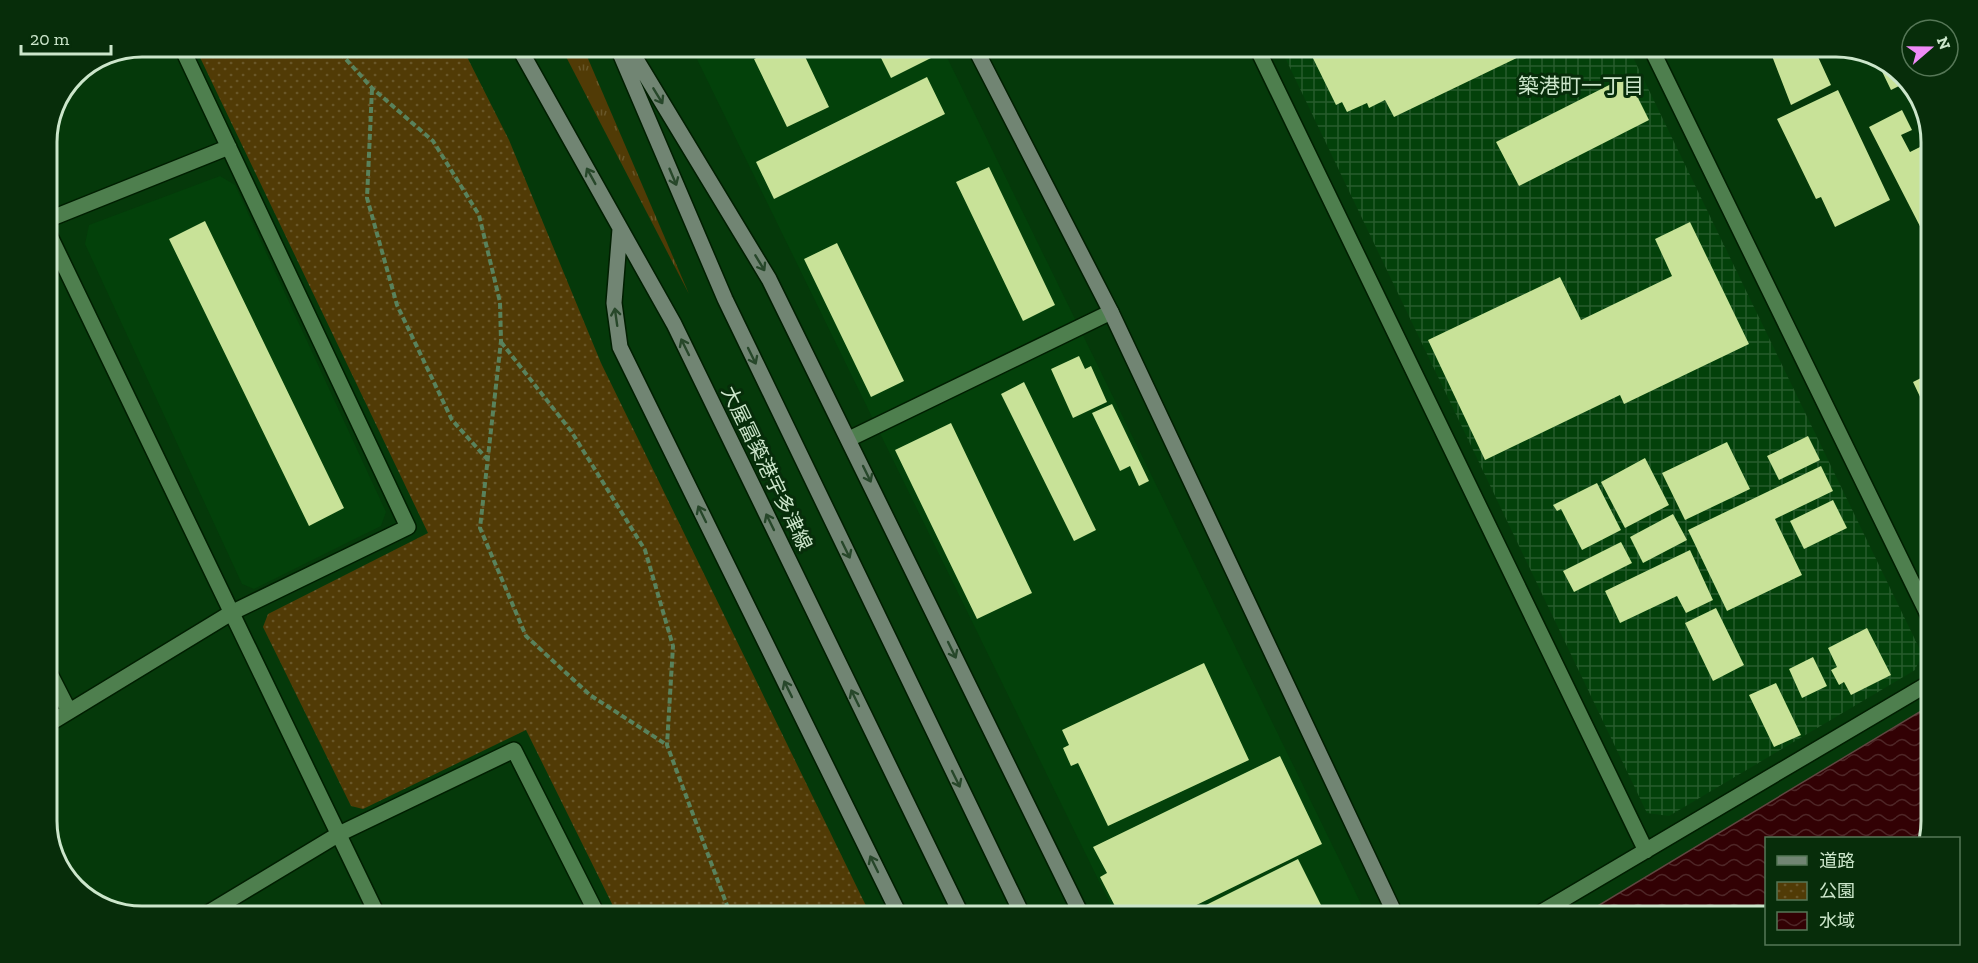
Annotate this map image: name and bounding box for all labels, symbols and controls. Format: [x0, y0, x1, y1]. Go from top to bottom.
scale bar [21, 18, 111, 56]
north arrow [1900, 18, 1960, 78]
text: 20 m [30, 28, 70, 50]
text: N [1933, 34, 1955, 52]
district label: 築港町一丁目 [1518, 73, 1644, 98]
one-way arrow [653, 87, 665, 104]
one-way arrow [585, 168, 597, 185]
one-way arrow [668, 168, 679, 186]
one-way arrow [754, 254, 766, 271]
one-way arrow [611, 308, 622, 327]
one-way arrow [678, 338, 690, 356]
one-way arrow [747, 346, 759, 364]
street label: 大屋冨築港宇多津線 [717, 382, 817, 554]
one-way arrow [861, 465, 873, 483]
one-way arrow [696, 505, 708, 523]
one-way arrow [764, 514, 775, 532]
one-way arrow [841, 541, 853, 559]
one-way arrow [947, 640, 958, 658]
one-way arrow [782, 680, 793, 698]
one-way arrow [849, 689, 861, 707]
one-way arrow [951, 770, 963, 788]
legend [1765, 837, 1960, 945]
text: 道路 [1819, 850, 1855, 872]
one-way arrow [868, 856, 880, 873]
text: 公園 [1819, 880, 1855, 902]
text: 水域 [1819, 910, 1855, 932]

